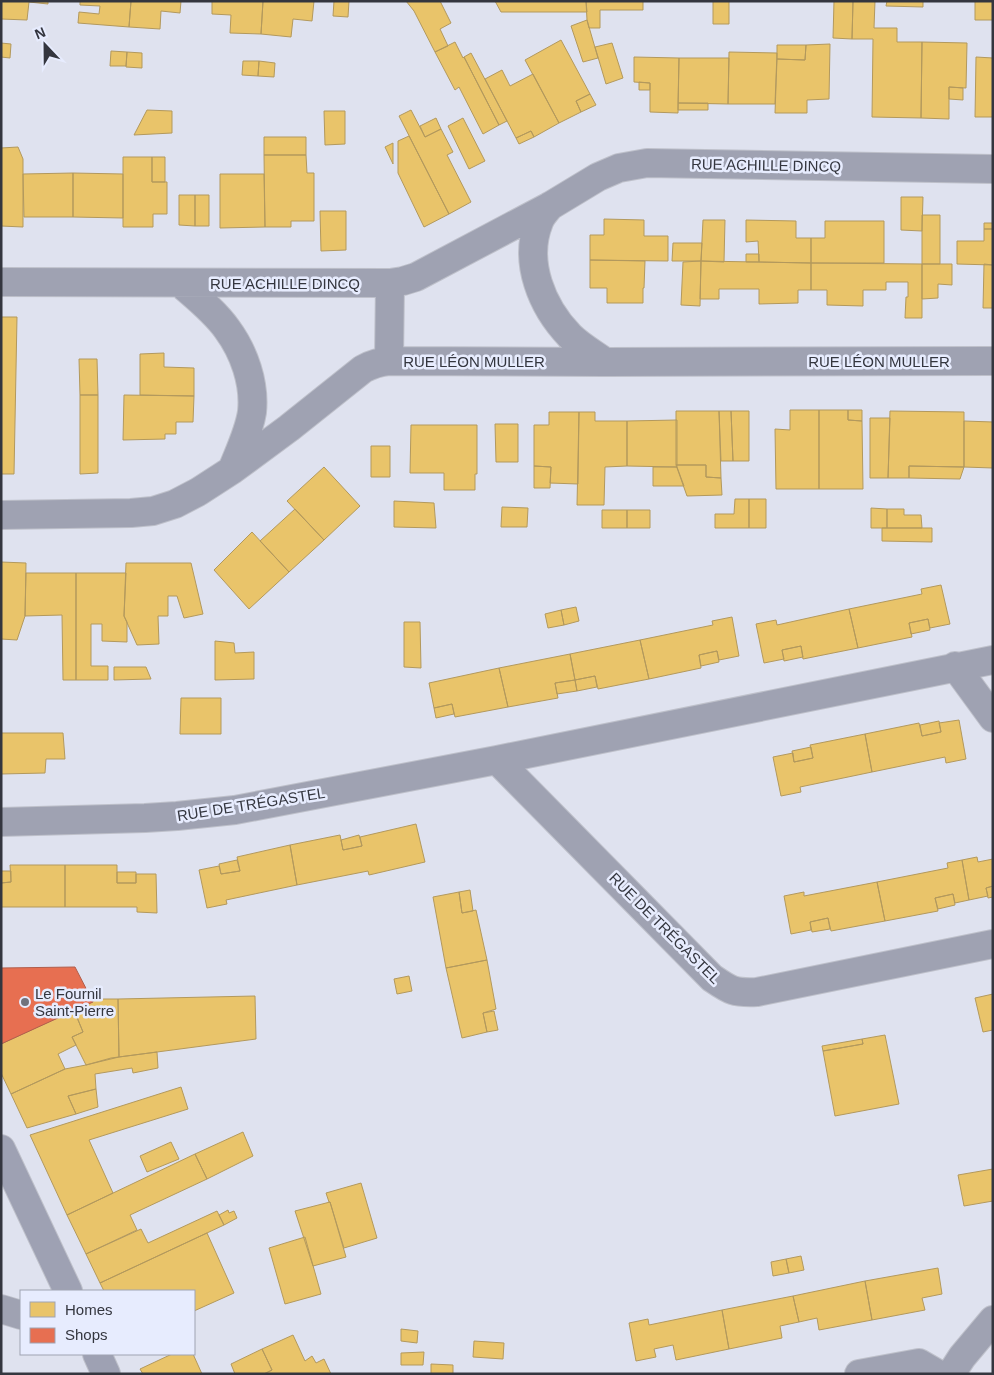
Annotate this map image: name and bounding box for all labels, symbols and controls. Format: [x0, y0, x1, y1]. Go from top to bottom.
north arrow [20, 20, 70, 70]
text: N [32, 24, 48, 42]
street label: RUE ACHILLE DINCQ [691, 155, 841, 175]
street label: RUE ACHILLE DINCQ [210, 275, 360, 292]
street label: RUE LÉON MULLER [403, 353, 545, 370]
street label: RUE LÉON MULLER [808, 353, 950, 370]
street label: RUE DE TRÉGASTEL [176, 784, 326, 824]
street label: RUE DE TRÉGASTEL [606, 869, 724, 987]
place label: Le Fournil Saint-Pierre [35, 985, 114, 1019]
marker: Le Fournil Saint-Pierre [19, 996, 31, 1008]
legend [20, 1290, 195, 1355]
text: Homes [65, 1301, 113, 1318]
text: Shops [65, 1326, 108, 1343]

